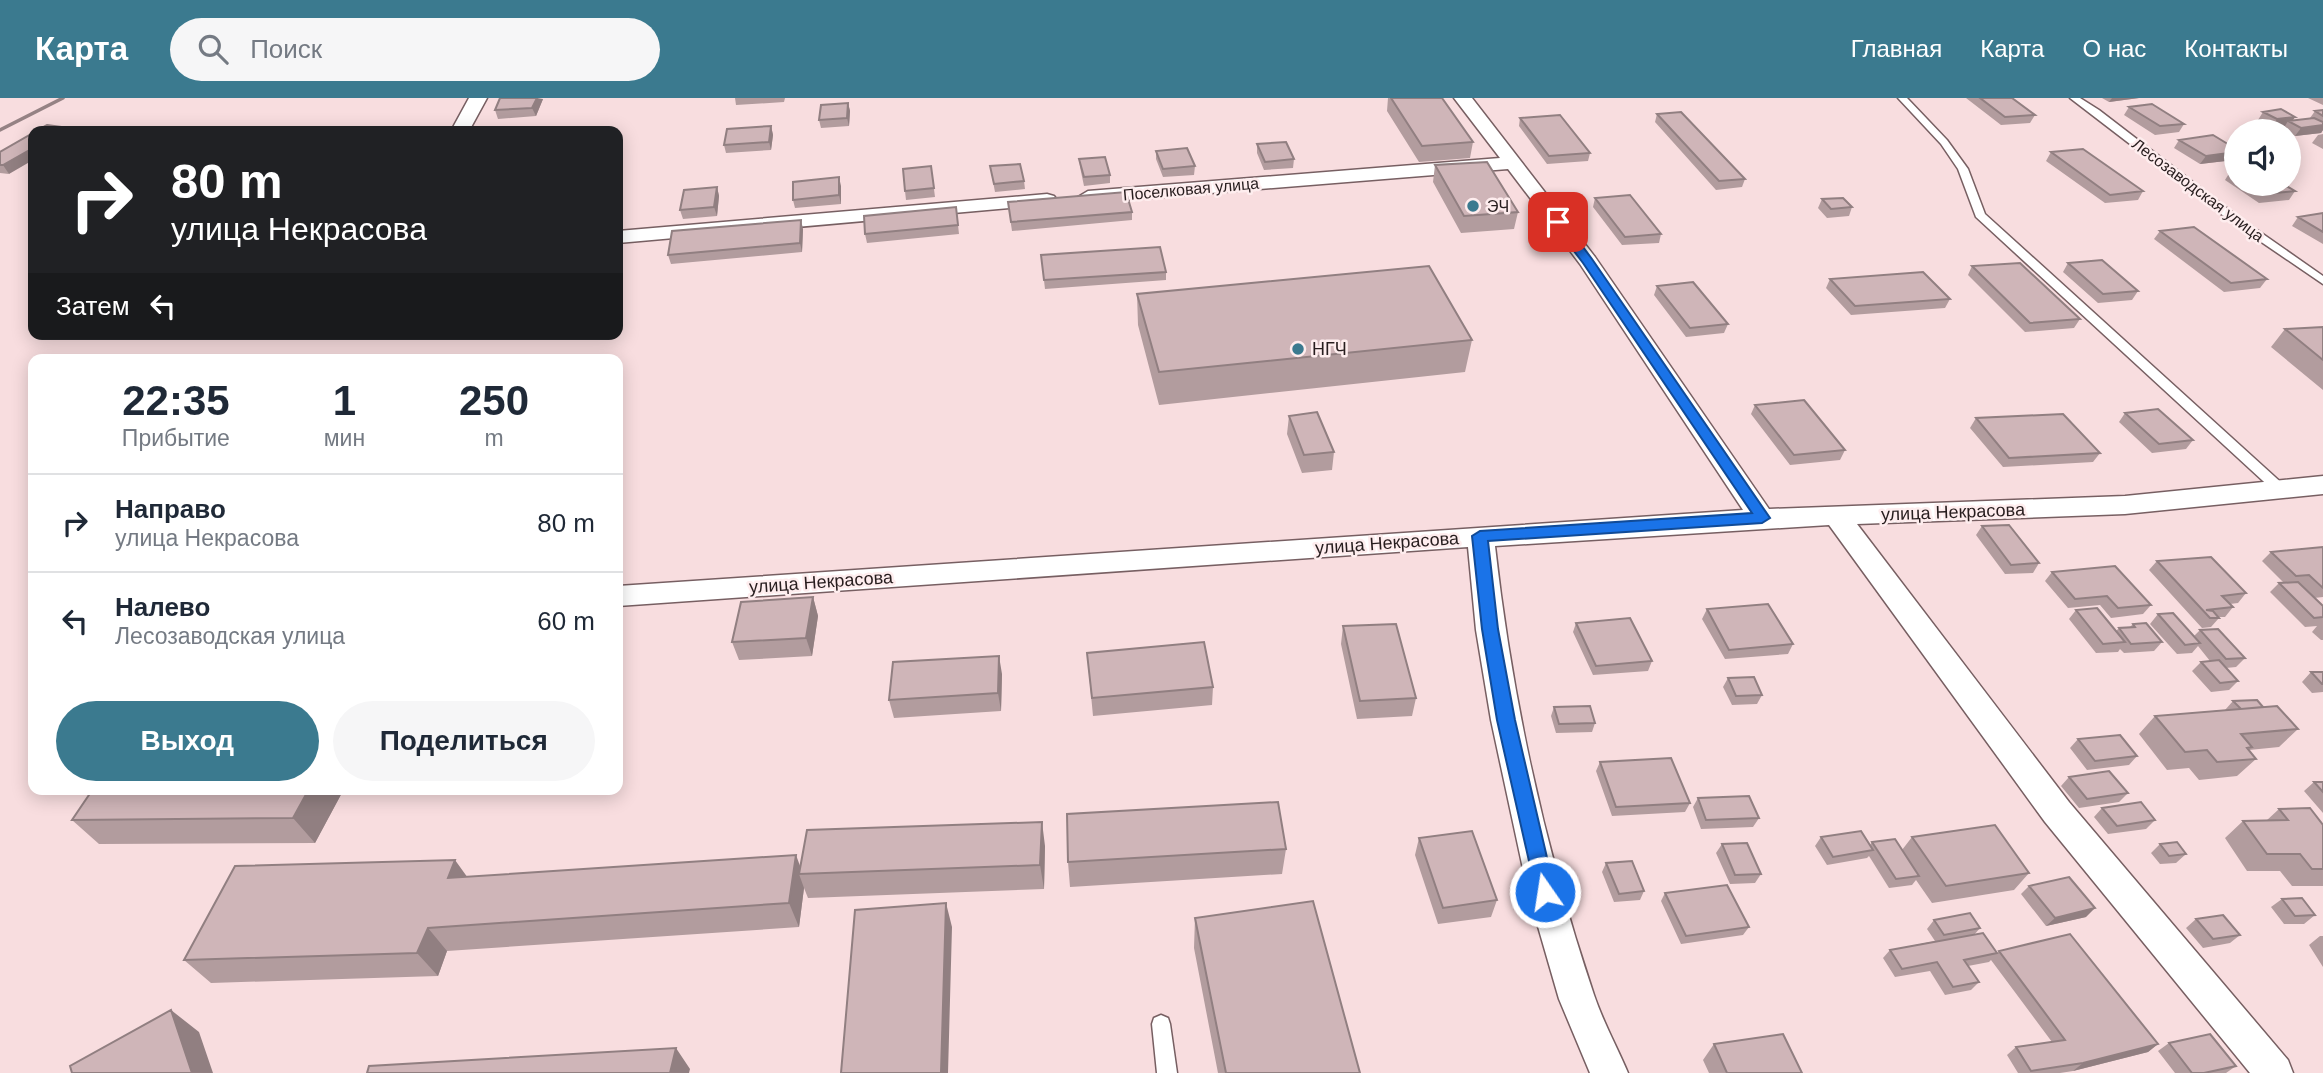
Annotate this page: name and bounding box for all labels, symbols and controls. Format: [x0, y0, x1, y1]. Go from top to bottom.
search box [170, 18, 660, 81]
text: Карта [35, 30, 128, 67]
icon: search [194, 30, 232, 68]
text: Поиск [250, 34, 322, 64]
text: Главная [1851, 35, 1942, 62]
text: Карта [1980, 35, 2044, 62]
text: О нас [2082, 35, 2146, 62]
text: Контакты [2184, 35, 2288, 62]
map controls [2224, 119, 2301, 196]
button: sound [2224, 119, 2301, 196]
street label: Лесозаводская улица [2129, 135, 2267, 245]
icon: right [56, 154, 147, 245]
text: 80 m [171, 154, 283, 208]
street label: Поселковая улица [1122, 175, 1260, 203]
pin [1528, 192, 1588, 252]
marker: ЭЧ [1465, 198, 1481, 214]
place label: ЭЧ [1487, 198, 1509, 215]
icon: arrive [1539, 203, 1577, 241]
text: улица Некрасова [171, 211, 427, 247]
icon: left [144, 287, 182, 325]
text: Затем [56, 291, 130, 321]
place label: НГЧ [1312, 339, 1347, 359]
marker: НГЧ [1290, 341, 1306, 357]
text: 22:35 [122, 377, 230, 424]
text: 1 [333, 377, 356, 424]
text: 250 [459, 377, 529, 424]
text: Прибытие [122, 425, 230, 451]
text: мин [324, 425, 365, 451]
text: m [484, 425, 504, 451]
text: Направо [115, 494, 226, 524]
street label: улица Некрасова [1881, 499, 2026, 525]
icon: right [56, 504, 94, 542]
text: 80 m [537, 508, 595, 538]
text: улица Некрасова [115, 525, 299, 551]
street label: улица Некрасова [1314, 528, 1460, 558]
street label: улица Некрасова [748, 567, 894, 597]
text: Налево [115, 592, 210, 622]
icon: left [56, 602, 94, 640]
text: 60 m [537, 606, 595, 636]
text: Лесозаводская улица [115, 623, 345, 649]
button: Выход [56, 701, 319, 781]
button: Поделиться [333, 701, 595, 781]
position arrow [1508, 855, 1582, 929]

